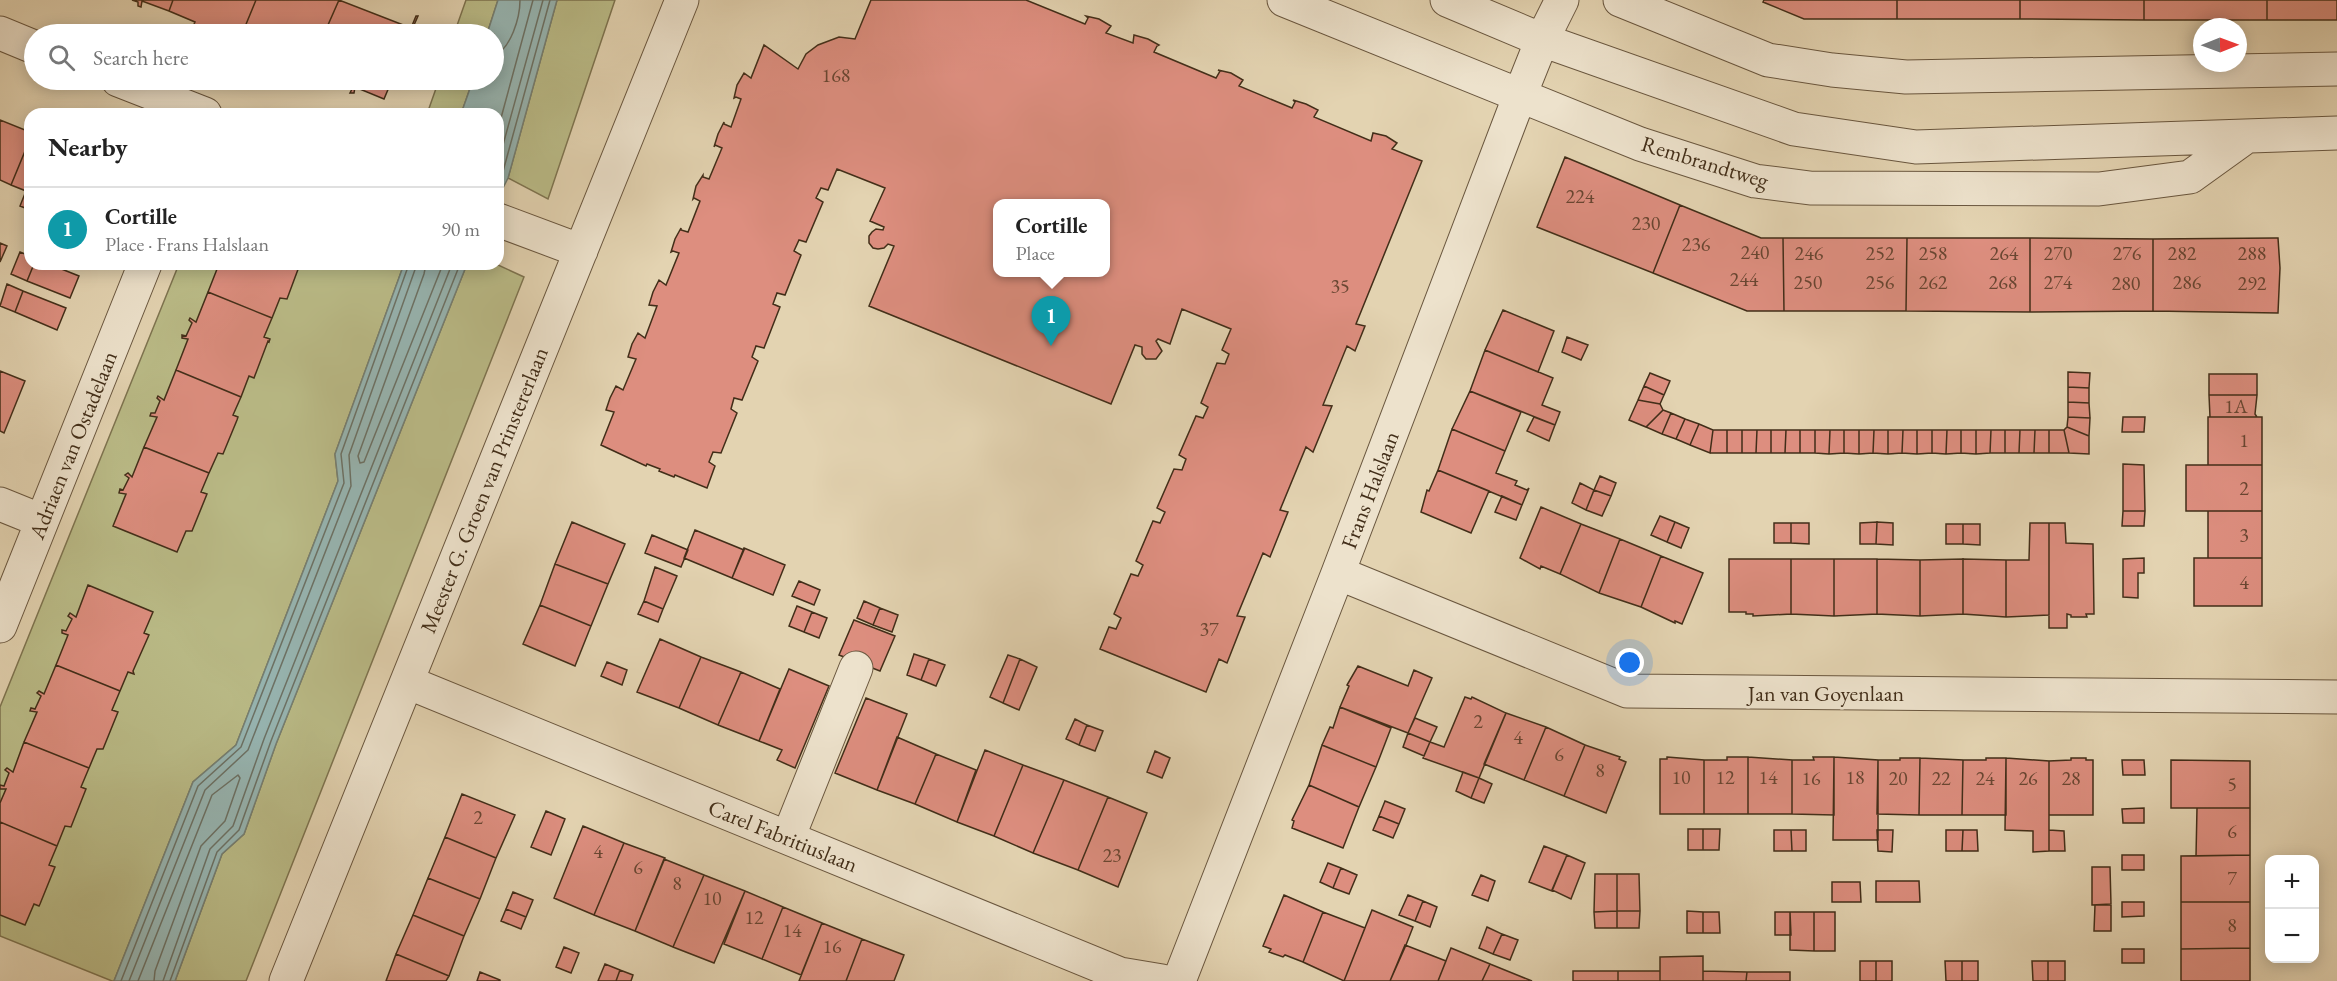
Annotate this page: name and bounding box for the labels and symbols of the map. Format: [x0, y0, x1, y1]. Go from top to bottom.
north arrow [2193, 18, 2247, 72]
house number: 168 [822, 62, 850, 88]
street label: Rembrandtweg [1638, 129, 1772, 195]
house number: 224 [1566, 183, 1595, 209]
house number: 230 [1632, 210, 1661, 236]
house number: 236 [1682, 231, 1711, 257]
house number: 240 [1741, 239, 1770, 265]
house number: 246 [1795, 240, 1824, 266]
house number: 252 [1866, 240, 1895, 266]
house number: 258 [1919, 240, 1947, 266]
house number: 264 [1990, 240, 2019, 266]
house number: 270 [2044, 240, 2073, 266]
house number: 276 [2113, 240, 2142, 266]
house number: 282 [2168, 240, 2197, 266]
house number: 288 [2238, 240, 2266, 266]
house number: 244 [1730, 266, 1759, 292]
house number: 250 [1794, 269, 1823, 295]
house number: 256 [1866, 269, 1895, 295]
house number: 262 [1919, 269, 1948, 295]
house number: 268 [1989, 269, 2017, 295]
house number: 274 [2044, 269, 2073, 295]
house number: 286 [2173, 269, 2202, 295]
house number: 280 [2112, 270, 2141, 296]
house number: 292 [2238, 270, 2267, 296]
house number: 35 [1330, 273, 1350, 299]
pin: 1 [1032, 296, 1070, 346]
street label: Meester G. Groen van Prinstererlaan [413, 342, 555, 637]
street label: Adriaen van Ostadelaan [22, 346, 124, 544]
house number: 1A [2224, 393, 2248, 419]
street label: Frans Halslaan [1334, 427, 1406, 553]
house number: 1 [2239, 427, 2249, 453]
house number: 2 [2239, 475, 2249, 501]
house number: 3 [2239, 522, 2249, 548]
house number: 4 [2239, 569, 2249, 595]
house number: 37 [1199, 616, 1219, 642]
your location [1615, 648, 1644, 677]
street label: Jan van Goyenlaan [1746, 679, 1905, 708]
house number: 2 [1473, 708, 1483, 734]
house number: 4 [1513, 724, 1523, 750]
house number: 6 [1554, 741, 1564, 767]
house number: 8 [1595, 757, 1605, 783]
house number: 10 [1671, 764, 1691, 790]
house number: 12 [1715, 764, 1735, 790]
house number: 14 [1758, 764, 1778, 790]
house number: 18 [1845, 764, 1865, 790]
house number: 16 [1801, 765, 1821, 791]
house number: 20 [1888, 765, 1908, 791]
house number: 22 [1931, 765, 1951, 791]
house number: 24 [1975, 765, 1995, 791]
house number: 26 [2018, 765, 2038, 791]
house number: 28 [2061, 765, 2081, 791]
house number: 5 [2227, 771, 2237, 797]
street label: Carel Fabritiuslaan [704, 793, 862, 879]
house number: 2 [473, 804, 483, 830]
house number: 6 [2227, 818, 2237, 844]
house number: 4 [593, 838, 603, 864]
house number: 23 [1102, 842, 1122, 868]
house number: 6 [633, 854, 643, 880]
house number: 7 [2227, 865, 2237, 891]
house number: 8 [672, 870, 682, 896]
house number: 10 [702, 885, 722, 911]
house number: 12 [744, 904, 764, 930]
house number: 8 [2227, 912, 2237, 938]
house number: 14 [782, 917, 802, 943]
house number: 16 [822, 933, 842, 959]

